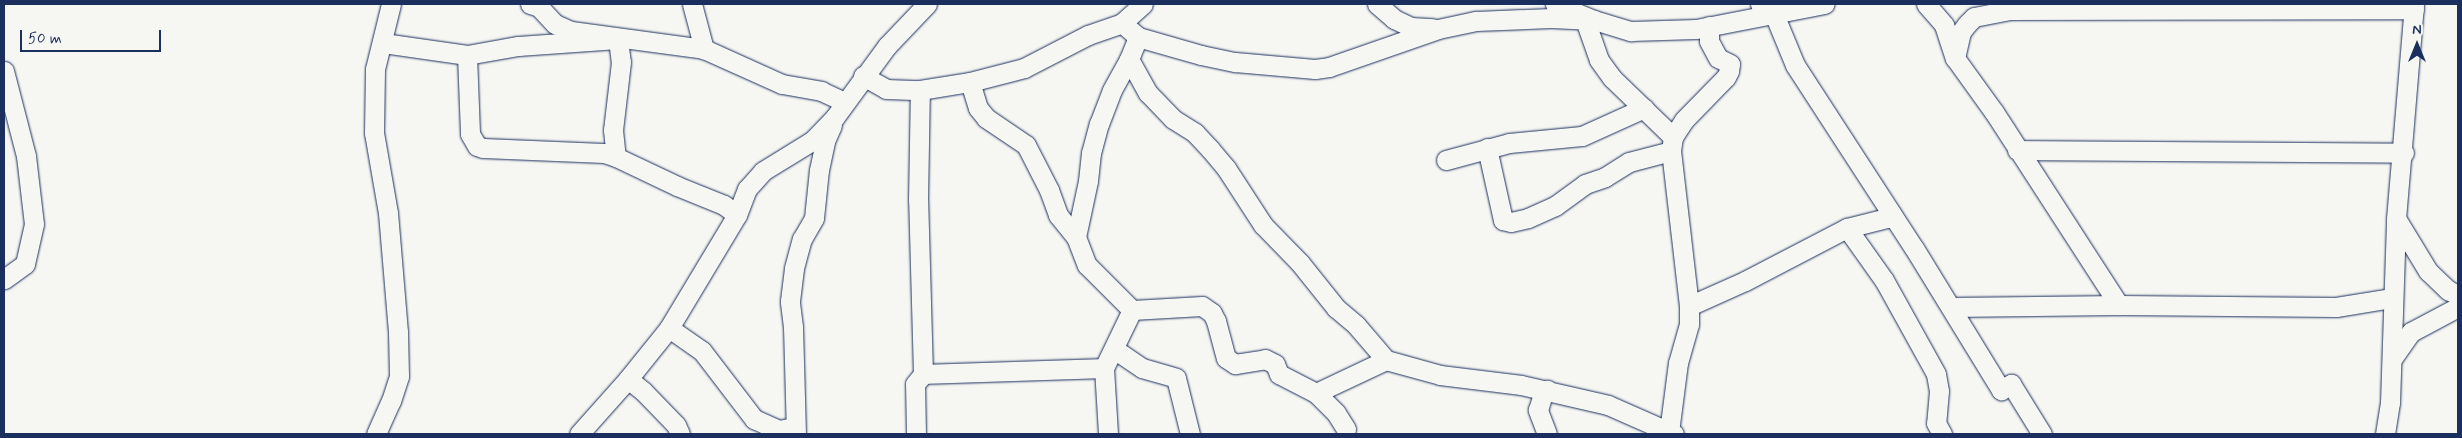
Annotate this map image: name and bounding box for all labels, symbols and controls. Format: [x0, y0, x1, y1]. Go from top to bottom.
scale bar [22, 20, 164, 52]
north arrow [2392, 20, 2442, 70]
text: N [2412, 21, 2422, 39]
text: 50 m [28, 29, 62, 49]

